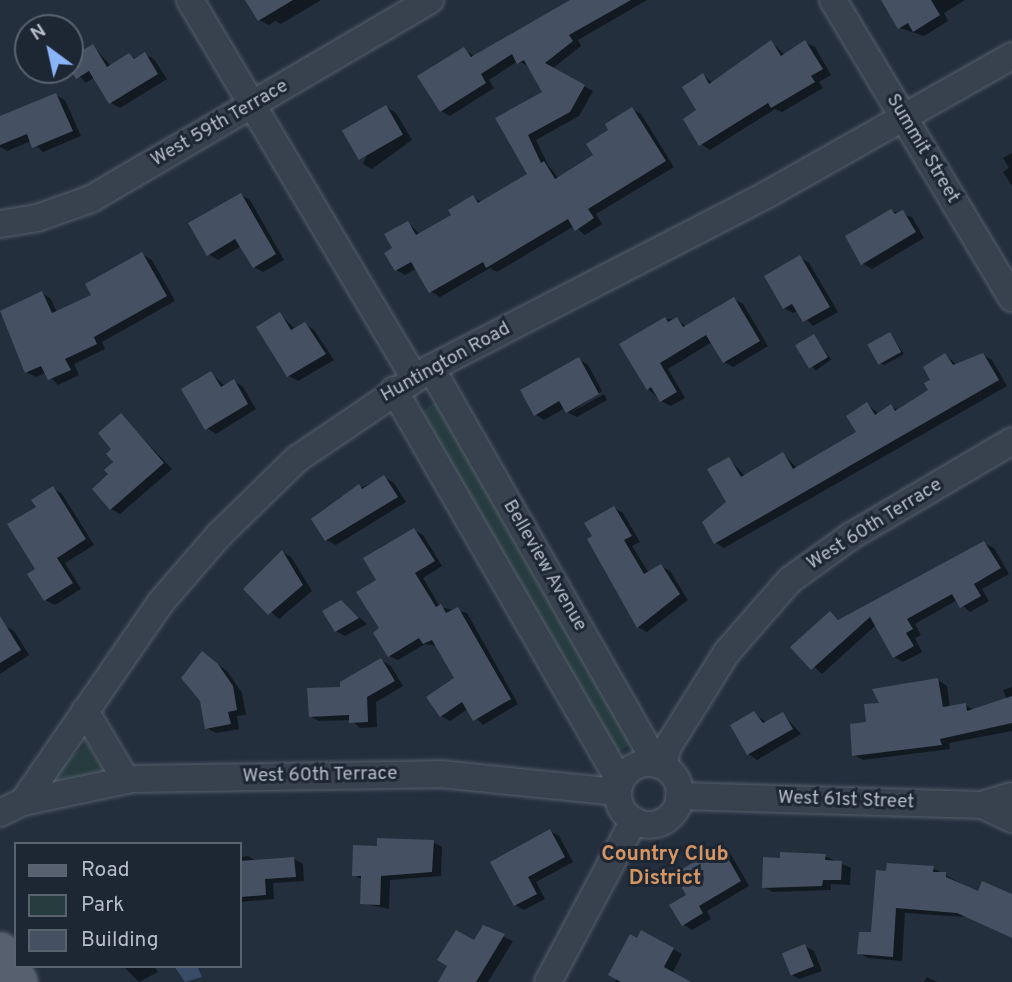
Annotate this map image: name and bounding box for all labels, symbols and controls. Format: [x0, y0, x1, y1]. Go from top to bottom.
north arrow [14, 14, 84, 84]
text: N [26, 19, 51, 47]
street label: West 59th Terrace [147, 75, 293, 173]
street label: Summit Street [880, 90, 964, 208]
street label: Huntington Road [377, 318, 515, 408]
street label: West 60th Terrace [803, 474, 947, 576]
street label: Belleview Avenue [497, 496, 591, 636]
street label: West 60th Terrace [242, 763, 398, 789]
street label: West 61st Street [777, 787, 915, 815]
legend [14, 842, 242, 968]
district label: Country Club District [601, 842, 729, 892]
text: Road [81, 857, 130, 884]
text: Park [81, 892, 124, 919]
text: Building [81, 927, 159, 954]

